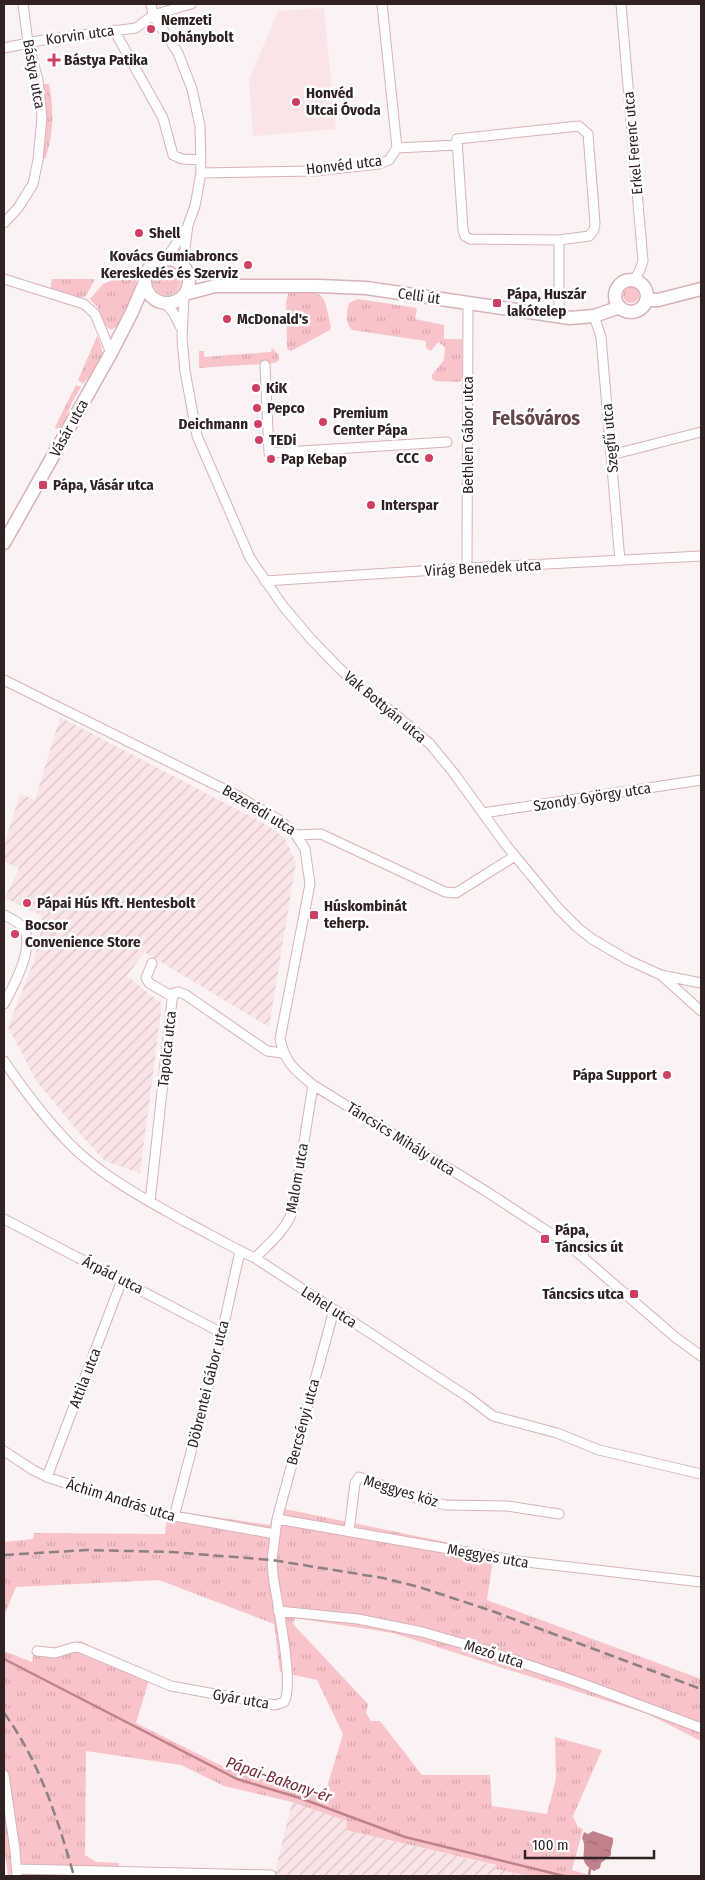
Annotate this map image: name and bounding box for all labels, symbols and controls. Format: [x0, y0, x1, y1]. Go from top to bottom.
place label: Nemzeti Dohánybolt [161, 11, 234, 46]
street label: Korvin utca [45, 21, 115, 49]
marker: Nemzeti Dohánybolt [145, 23, 157, 35]
street label: Bástya utca [19, 38, 49, 110]
place label: Bástya Patika [64, 51, 148, 69]
marker: Bástya Patika [48, 54, 60, 66]
place label: Honvéd Utcai Óvoda [306, 84, 381, 119]
street label: Erkel Ferenc utca [620, 91, 646, 195]
marker: Honvéd Utcai Óvoda [290, 96, 302, 108]
street label: Honvéd utca [305, 151, 383, 179]
place label: Shell [149, 224, 181, 242]
marker: Shell [133, 227, 145, 239]
place label: Kovács Gumiabroncs Kereskedés és Szerviz [101, 247, 239, 282]
marker: Kovács Gumiabroncs Kereskedés és Szerviz [242, 259, 254, 271]
street label: Celli út [397, 284, 441, 308]
place label: Pápa, Huszár lakótelep [507, 285, 587, 320]
marker: Pápa, Huszár lakótelep [491, 297, 503, 309]
place label: McDonald's [237, 310, 309, 328]
marker: McDonald's [221, 313, 233, 325]
street label: Bethlen Gábor utca [459, 376, 477, 494]
place label: KiK [266, 379, 288, 397]
marker: KiK [250, 382, 262, 394]
street label: Vásár utca [46, 396, 92, 460]
place label: Pepco [267, 399, 305, 417]
marker: Pepco [251, 402, 263, 414]
street label: Szegfű utca [598, 403, 622, 473]
place label: Premium Center Pápa [333, 404, 408, 439]
district label: Felsőváros [492, 406, 580, 430]
place label: Deichmann [179, 415, 248, 433]
marker: Premium Center Pápa [317, 416, 329, 428]
marker: Deichmann [252, 418, 264, 430]
place label: TEDi [269, 431, 296, 449]
marker: TEDi [253, 434, 265, 446]
place label: CCC [396, 449, 419, 467]
place label: Pap Kebap [281, 450, 347, 468]
marker: CCC [423, 452, 435, 464]
marker: Pap Kebap [265, 453, 277, 465]
place label: Pápa, Vásár utca [53, 476, 154, 494]
marker: Pápa, Vásár utca [37, 479, 49, 491]
place label: Interspar [381, 496, 439, 514]
marker: Interspar [365, 499, 377, 511]
street label: Virág Benedek utca [424, 556, 542, 580]
street label: Vak Bottyán utca [340, 667, 430, 747]
street label: Szondy György utca [532, 779, 652, 815]
street label: Bezerédi utca [219, 781, 299, 839]
place label: Pápai Hús Kft. Hentesbolt [37, 894, 196, 912]
marker: Pápai Hús Kft. Hentesbolt [21, 897, 33, 909]
place label: Húskombinát teherp. [324, 897, 408, 932]
marker: Húskombinát teherp. [308, 909, 320, 921]
place label: Bocsor Convenience Store [25, 916, 141, 951]
marker: Bocsor Convenience Store [9, 928, 21, 940]
street label: Tapolca utca [154, 1010, 180, 1088]
place label: Pápa Support [573, 1066, 658, 1084]
marker: Pápa Support [661, 1069, 673, 1081]
street label: Táncsics Mihály utca [344, 1098, 458, 1180]
street label: Malom utca [282, 1142, 312, 1214]
place label: Pápa, Táncsics út [555, 1221, 624, 1256]
marker: Pápa, Táncsics út [539, 1233, 551, 1245]
street label: Árpád utca [79, 1252, 147, 1298]
street label: Lehel utca [298, 1282, 360, 1332]
place label: Táncsics utca [542, 1285, 625, 1303]
marker: Táncsics utca [628, 1288, 640, 1300]
street label: Döbrentei Gábor utca [183, 1318, 233, 1450]
street label: Attila utca [65, 1346, 105, 1410]
street label: Bercsényi utca [283, 1377, 323, 1467]
street label: Meggyes köz [362, 1471, 440, 1511]
street label: Áchim András utca [64, 1475, 178, 1525]
street label: Meggyes utca [446, 1540, 530, 1572]
street label: Mező utca [462, 1636, 526, 1672]
street label: Gyár utca [211, 1685, 271, 1713]
water label: Pápai-Bakony-ér [224, 1753, 334, 1807]
scale bar [525, 1828, 654, 1860]
text: 100 m [532, 1836, 569, 1854]

